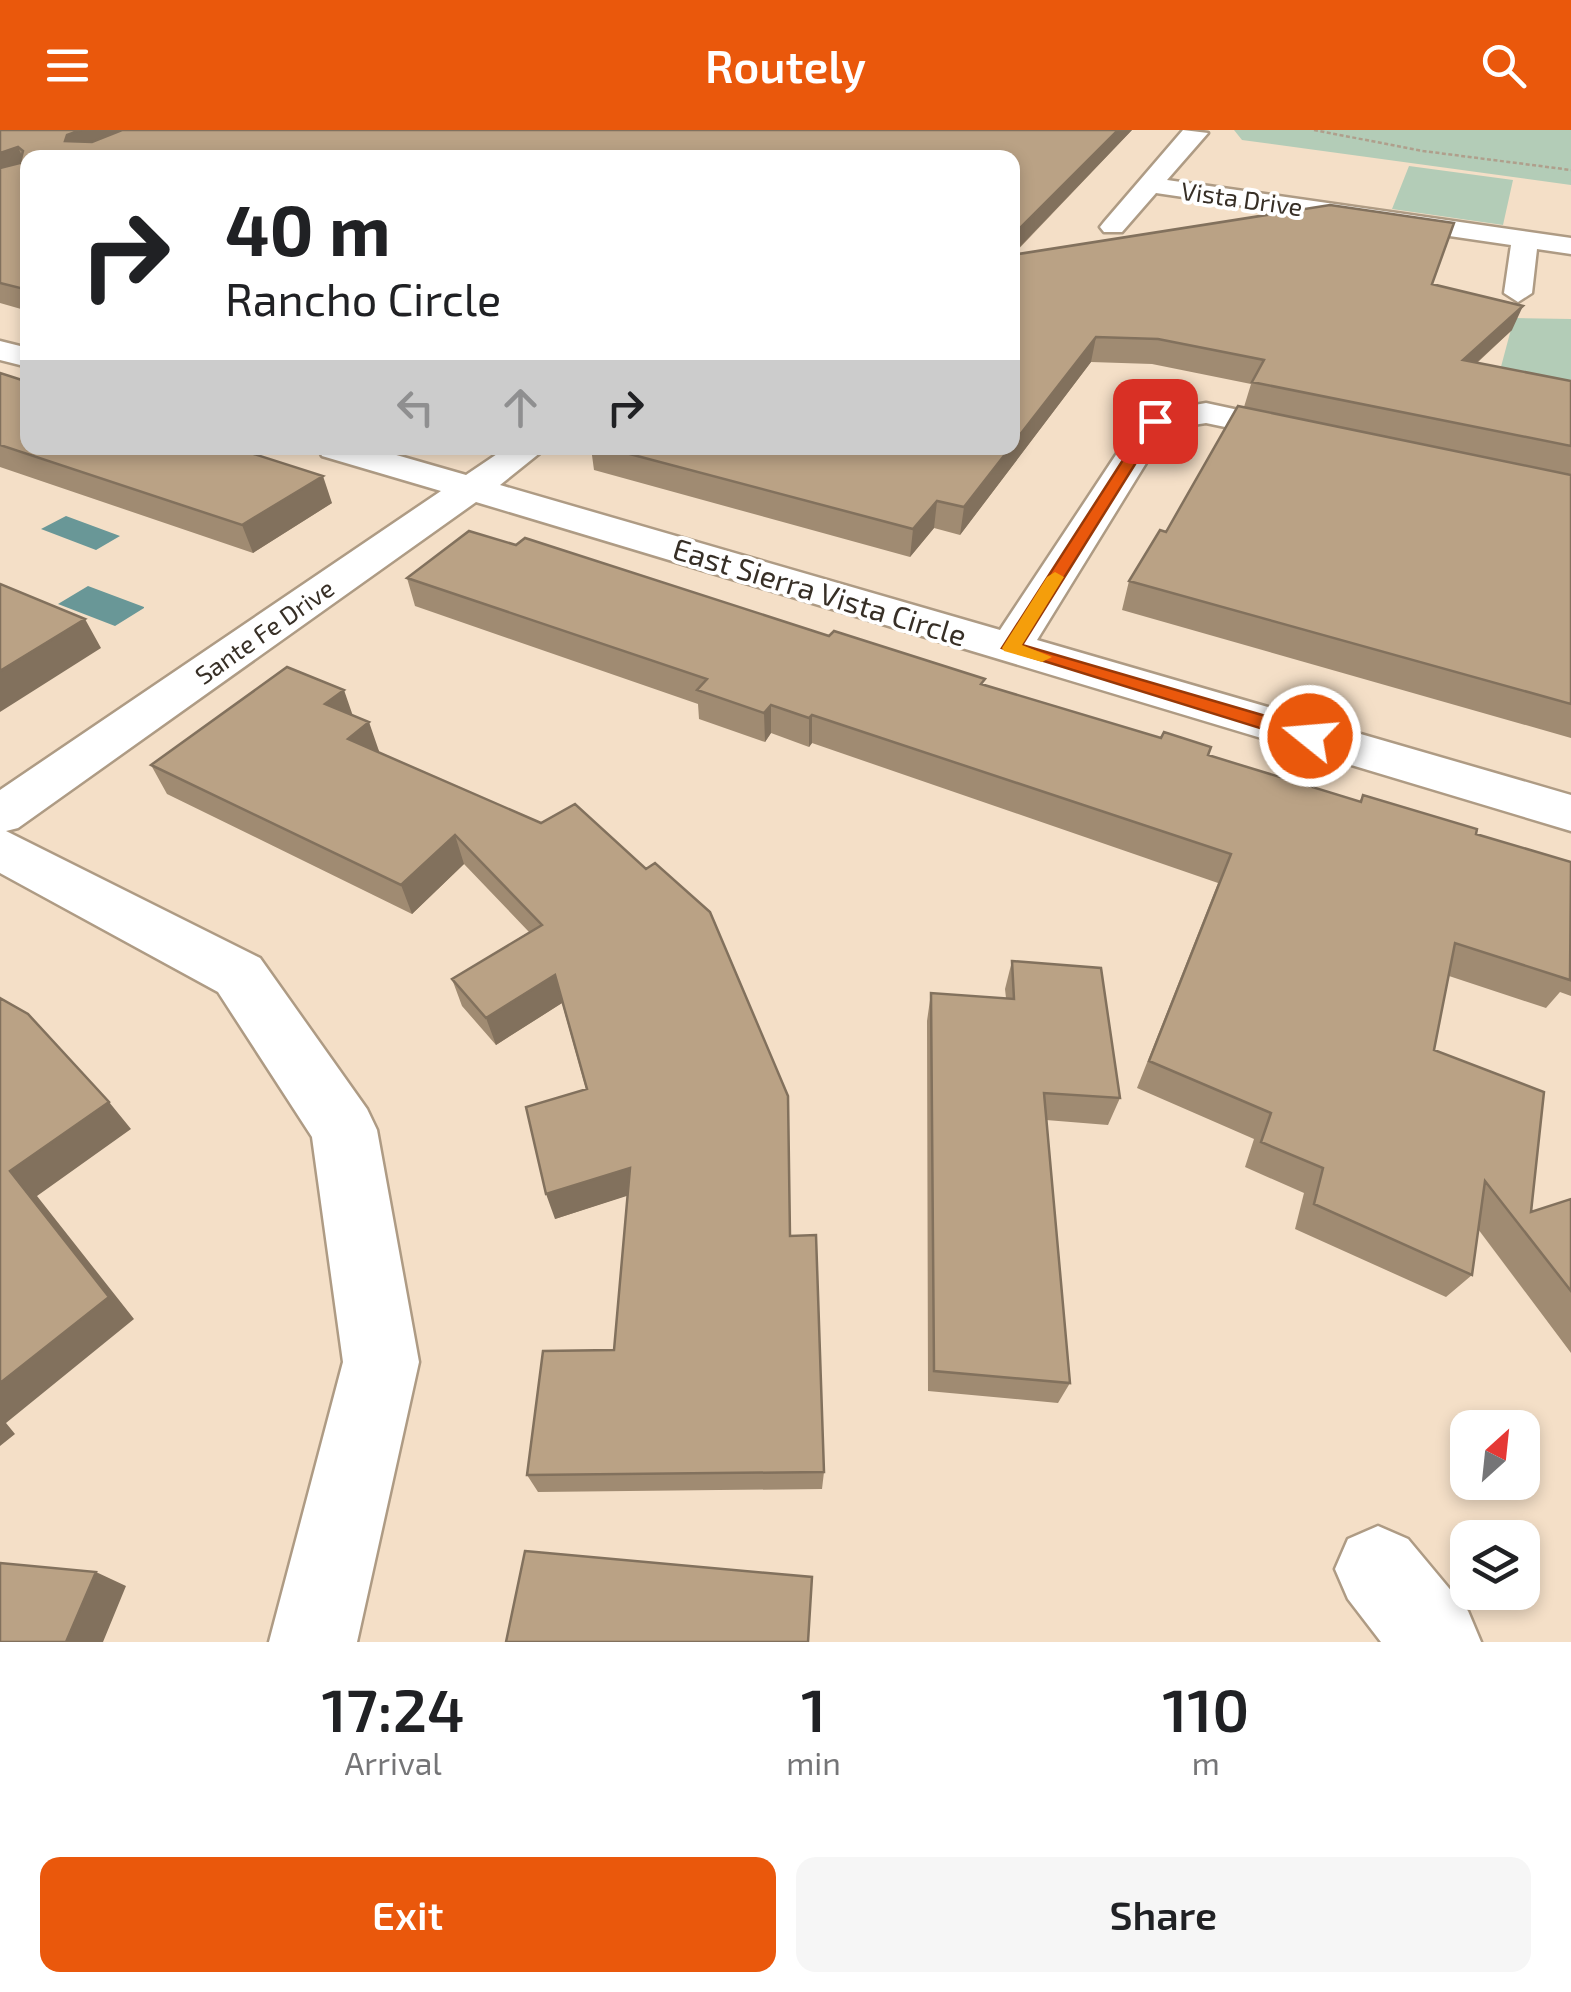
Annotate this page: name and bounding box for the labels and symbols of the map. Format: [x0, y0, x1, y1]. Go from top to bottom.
street label: Vista Drive [1179, 175, 1305, 221]
pin [1113, 379, 1198, 464]
street label: East Sierra Vista Circle [669, 529, 971, 653]
street label: Sante Fe Drive [189, 572, 339, 690]
position arrow [1258, 684, 1362, 788]
north arrow [1450, 1410, 1540, 1500]

